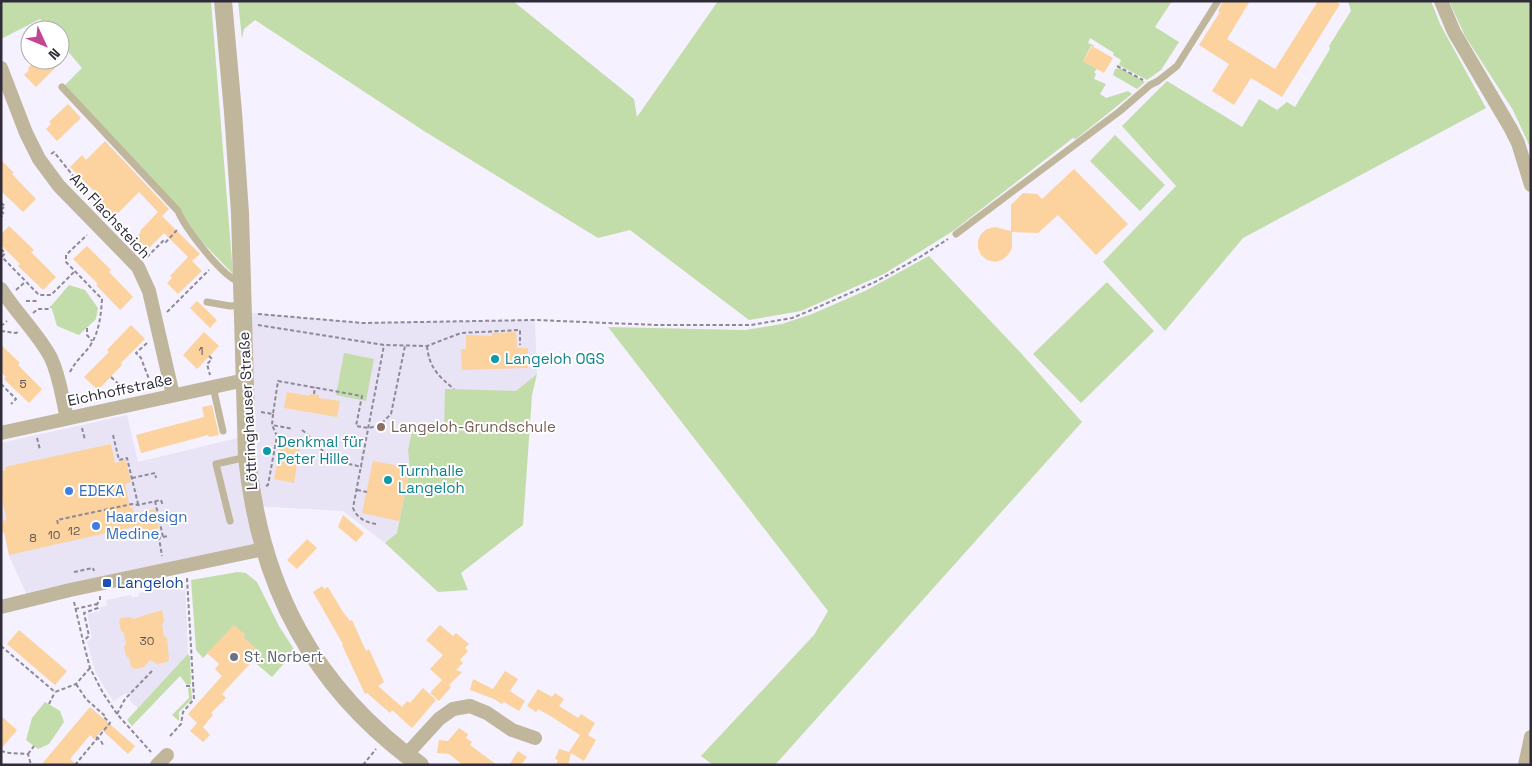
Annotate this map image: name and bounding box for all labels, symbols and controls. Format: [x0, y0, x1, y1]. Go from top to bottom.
north arrow [20, 20, 70, 70]
text: N [45, 44, 64, 64]
street label: Am Flachsteich [66, 169, 155, 262]
street label: Löttringhauser Straße [234, 331, 261, 491]
house number: 1 [198, 343, 204, 359]
place label: Langeloh OGS [505, 349, 605, 368]
marker: Langeloh OGS [489, 353, 501, 365]
street label: Eichhoffstraße [66, 369, 174, 410]
house number: 5 [19, 376, 27, 392]
place label: Langeloh-Grundschule [391, 417, 556, 436]
marker: Langeloh-Grundschule [375, 421, 387, 433]
place label: Denkmal für Peter Hille [277, 432, 364, 468]
marker: Denkmal für Peter Hille [261, 445, 273, 457]
place label: Turnhalle Langeloh [398, 461, 465, 497]
marker: Turnhalle Langeloh [382, 474, 394, 486]
place label: EDEKA [79, 481, 125, 500]
marker: EDEKA [63, 485, 75, 497]
place label: Haardesign Medine [106, 507, 187, 543]
marker: Haardesign Medine [90, 520, 102, 532]
house number: 12 [68, 523, 80, 539]
house number: 10 [48, 527, 60, 543]
house number: 8 [29, 530, 37, 546]
place label: Langeloh [117, 573, 184, 592]
marker: Langeloh [101, 577, 113, 589]
house number: 30 [140, 633, 154, 649]
place label: St. Norbert [244, 647, 323, 666]
marker: St. Norbert [228, 651, 240, 663]

